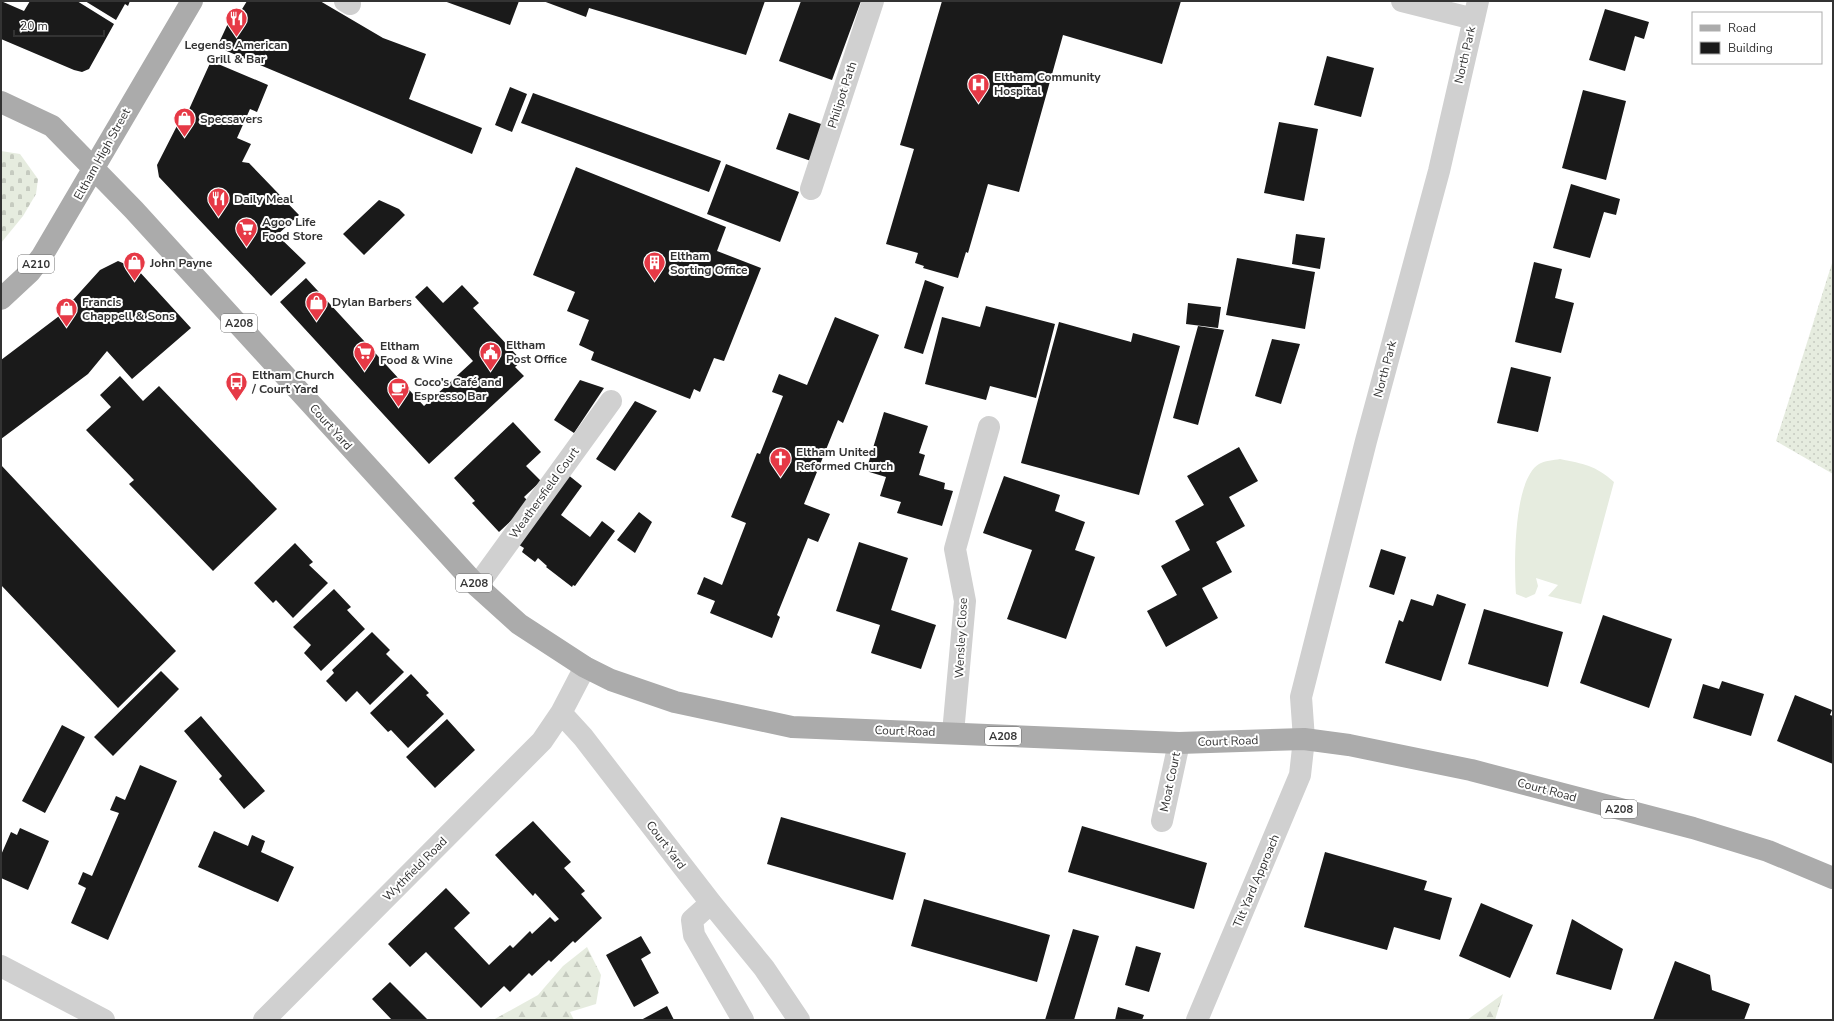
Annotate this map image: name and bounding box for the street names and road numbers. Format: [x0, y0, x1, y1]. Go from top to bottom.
street label: North Park [1451, 24, 1480, 85]
street label: Philipot Path [824, 60, 860, 130]
street label: Eltham High Street [70, 104, 134, 203]
road number: A210 [18, 255, 54, 273]
road number: A208 [221, 314, 257, 332]
street label: North Park [1370, 338, 1401, 399]
street label: Court Yard [306, 401, 356, 453]
street label: Weathersfield Court [505, 443, 583, 542]
road number: A208 [456, 574, 492, 592]
street label: Wensley Close [951, 597, 971, 679]
street label: Court Road [874, 722, 936, 740]
road number: A208 [985, 727, 1021, 745]
street label: Court Road [1197, 732, 1259, 750]
street label: Moat Court [1156, 750, 1184, 813]
street label: Court Road [1516, 774, 1578, 806]
road number: A208 [1601, 800, 1637, 818]
street label: Court Yard [643, 818, 689, 872]
street label: Tilt Yard Approach [1229, 832, 1283, 930]
street label: Wythfield Road [379, 833, 451, 905]

